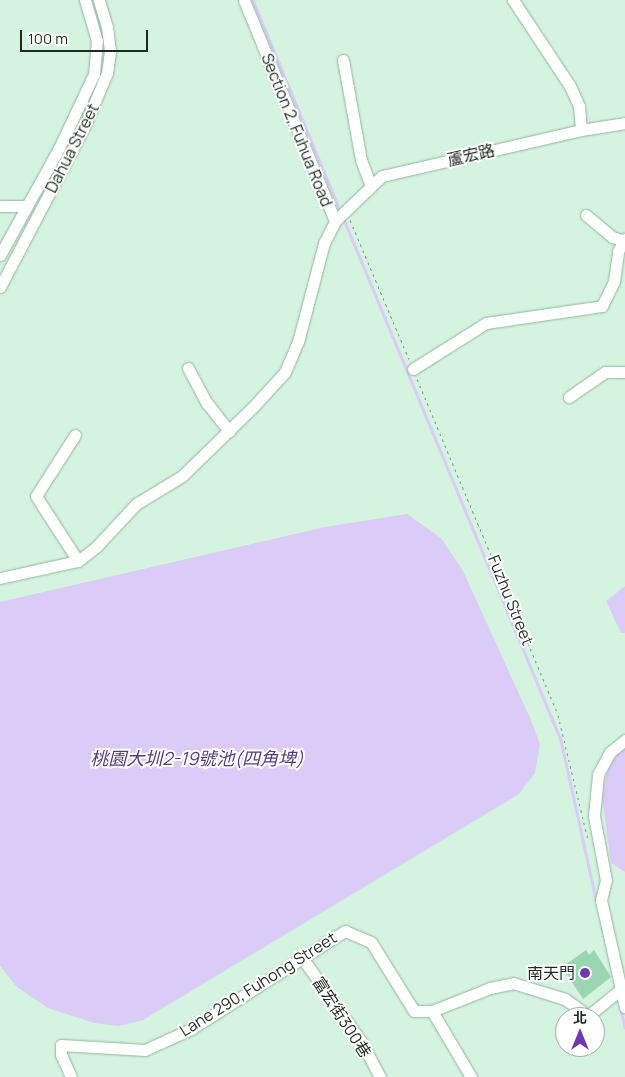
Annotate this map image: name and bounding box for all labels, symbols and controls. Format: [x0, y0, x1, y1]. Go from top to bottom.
scale bar [22, 20, 150, 52]
text: 100 m [28, 28, 68, 49]
street label: Section 2, Fuhua Road [257, 51, 337, 209]
street label: Dahua Street [41, 100, 103, 196]
street label: 蘆宏路 [445, 140, 497, 170]
street label: Fuzhu Street [484, 552, 538, 648]
water label: 桃園大圳2-19號池(四角埤) [90, 747, 304, 769]
street label: Lane 290, Fuhong Street [176, 928, 340, 1040]
place label: 南天門 [527, 963, 575, 983]
marker: 南天門 [579, 967, 591, 979]
street label: 富宏街300巷 [309, 973, 375, 1061]
north arrow [555, 1007, 605, 1057]
text: 北 [573, 1008, 587, 1027]

